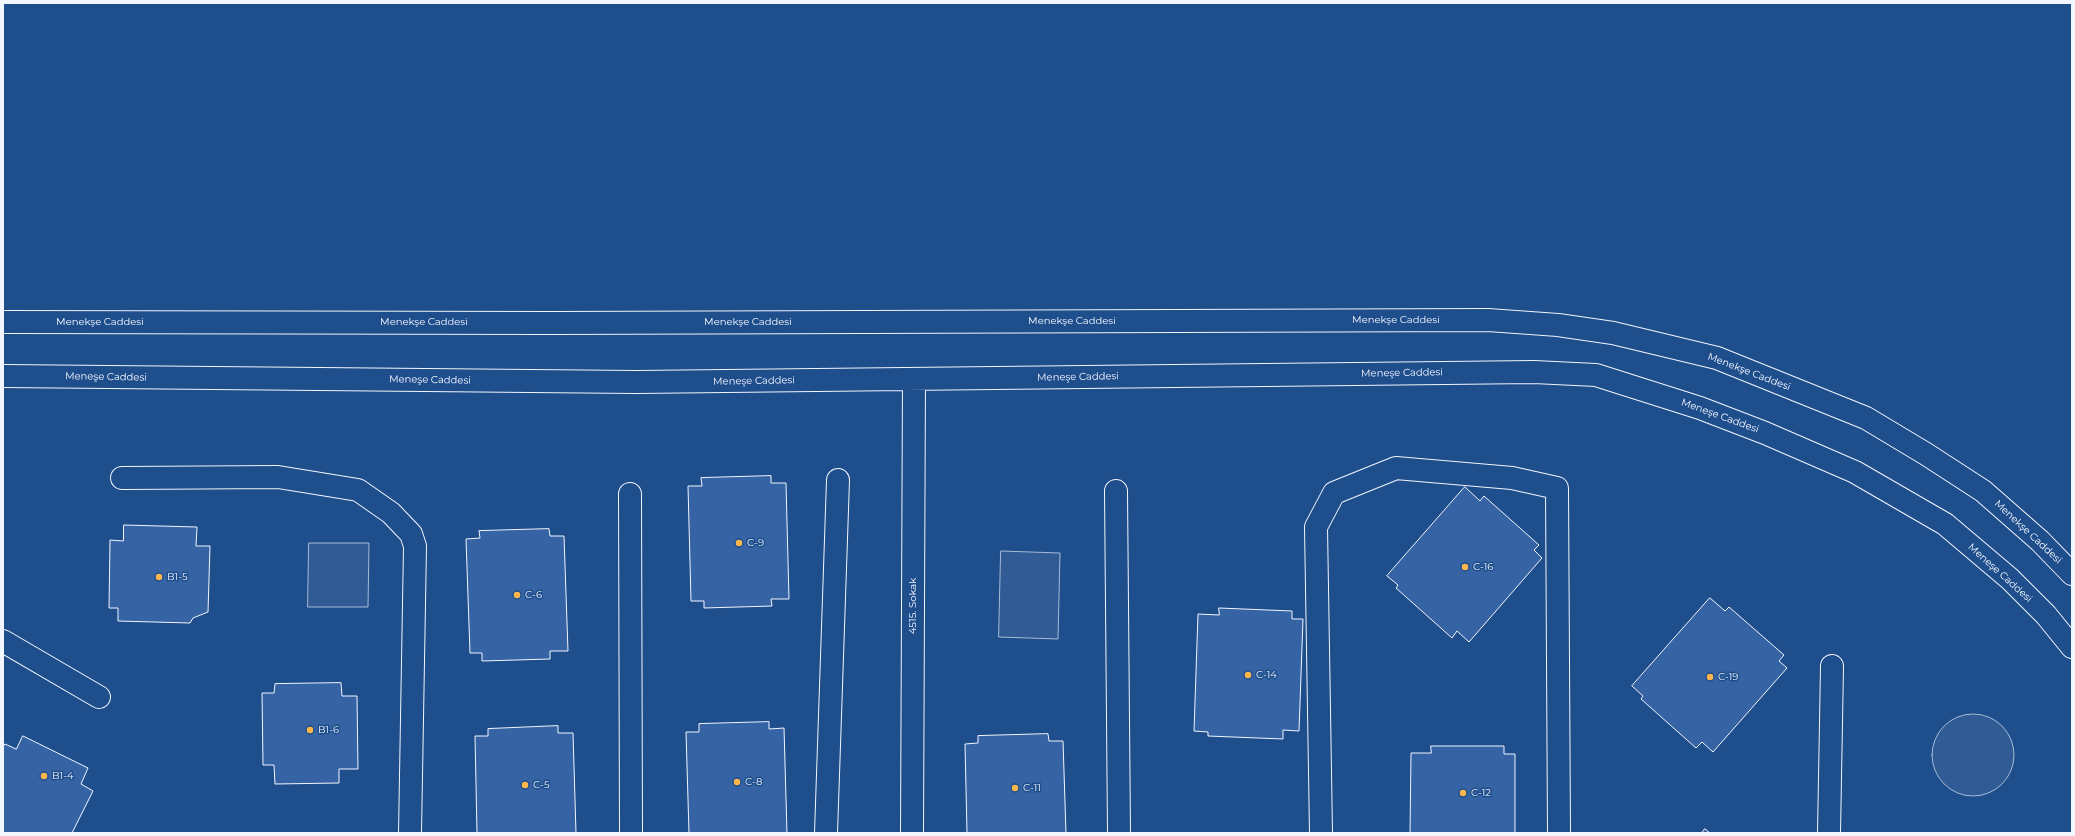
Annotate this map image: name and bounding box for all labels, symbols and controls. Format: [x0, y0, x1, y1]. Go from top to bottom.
street label: Menekşe Caddesi [1352, 314, 1440, 326]
street label: Menekşe Caddesi [1028, 315, 1116, 327]
street label: Menekşe Caddesi [56, 316, 144, 328]
street label: Menekşe Caddesi [380, 316, 468, 328]
street label: Menekşe Caddesi [704, 316, 792, 328]
street label: Menekşe Caddesi [1706, 351, 1792, 393]
street label: Meneşe Caddesi [1361, 366, 1443, 380]
street label: Meneşe Caddesi [65, 370, 147, 384]
street label: Meneşe Caddesi [1037, 370, 1119, 384]
street label: Meneşe Caddesi [389, 373, 471, 387]
street label: Meneşe Caddesi [713, 374, 795, 388]
street label: Meneşe Caddesi [1679, 396, 1761, 436]
street label: Menekşe Caddesi [1992, 498, 2064, 566]
place label: C-9 [747, 537, 764, 549]
marker: C-9 [734, 538, 744, 548]
street label: Meneşe Caddesi [1966, 541, 2034, 605]
place label: C-16 [1473, 561, 1493, 573]
marker: C-16 [1460, 562, 1470, 572]
place label: B1-5 [167, 571, 188, 583]
marker: B1-5 [154, 572, 164, 582]
street label: 4515. Sokak [907, 578, 919, 634]
place label: C-6 [525, 589, 542, 601]
marker: C-6 [512, 590, 522, 600]
place label: C-14 [1256, 669, 1277, 681]
marker: C-14 [1243, 670, 1253, 680]
place label: C-19 [1718, 671, 1738, 683]
marker: C-19 [1705, 672, 1715, 682]
place label: B1-6 [318, 724, 339, 736]
marker: B1-6 [305, 725, 315, 735]
place label: B1-4 [52, 770, 74, 782]
marker: B1-4 [39, 771, 49, 781]
place label: C-8 [745, 776, 762, 788]
marker: C-8 [732, 777, 742, 787]
place label: C-5 [533, 779, 550, 791]
marker: C-5 [520, 780, 530, 790]
place label: C-11 [1023, 782, 1041, 794]
marker: C-11 [1010, 783, 1020, 793]
place label: C-12 [1471, 787, 1491, 799]
marker: C-12 [1458, 788, 1468, 798]

